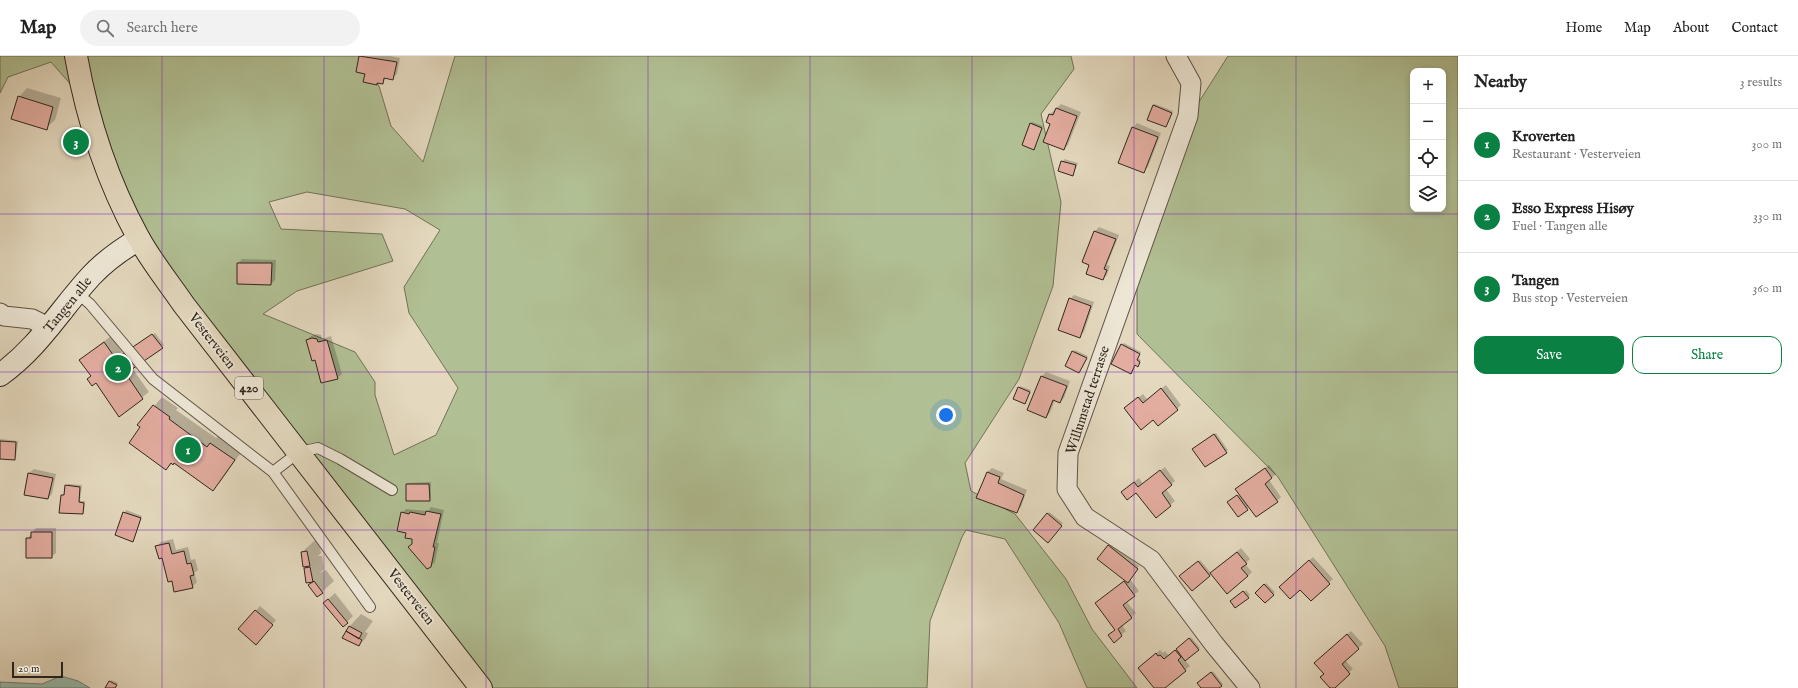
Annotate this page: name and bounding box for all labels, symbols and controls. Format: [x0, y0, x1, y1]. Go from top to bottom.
search box [80, 10, 360, 46]
text: Map [20, 16, 56, 40]
icon: search [94, 17, 116, 39]
text: Search here [126, 18, 198, 37]
text: Home [1566, 19, 1602, 37]
text: Map [1624, 19, 1651, 37]
text: About [1673, 19, 1709, 37]
text: Contact [1731, 19, 1778, 37]
map controls [1410, 68, 1446, 212]
button: + [1410, 68, 1446, 104]
text: Nearby [1474, 72, 1527, 93]
text: 3 results [1740, 74, 1782, 91]
button: − [1410, 104, 1446, 140]
pin: 3 [63, 127, 89, 157]
text: Kroverten [1512, 127, 1575, 146]
text: 1 [1485, 136, 1489, 153]
text: 300 m [1751, 136, 1782, 153]
button: locate [1410, 140, 1446, 176]
text: Restaurant · Vesterveien [1512, 146, 1641, 163]
button: layers [1410, 176, 1446, 212]
text: Esso Express Hisøy [1512, 199, 1634, 218]
text: 2 [1484, 208, 1490, 225]
text: 330 m [1753, 208, 1782, 225]
text: Fuel · Tangen alle [1512, 218, 1607, 235]
text: Tangen [1512, 271, 1559, 290]
street label: Tangen alle [40, 273, 97, 337]
text: 3 [1485, 280, 1489, 297]
text: 360 m [1752, 280, 1782, 297]
text: Bus stop · Vesterveien [1512, 290, 1628, 307]
street label: Vesterveien [184, 309, 240, 373]
button: Save [1474, 336, 1624, 374]
button: Share [1632, 336, 1782, 374]
street label: Willumstad terrasse [1062, 343, 1114, 456]
pin: 2 [105, 353, 131, 383]
road number: 420 [235, 377, 263, 399]
your location [936, 405, 956, 425]
pin: 1 [175, 435, 201, 465]
street label: Vesterveien [383, 565, 439, 629]
scale bar [12, 660, 63, 679]
text: 20 m [18, 662, 39, 676]

